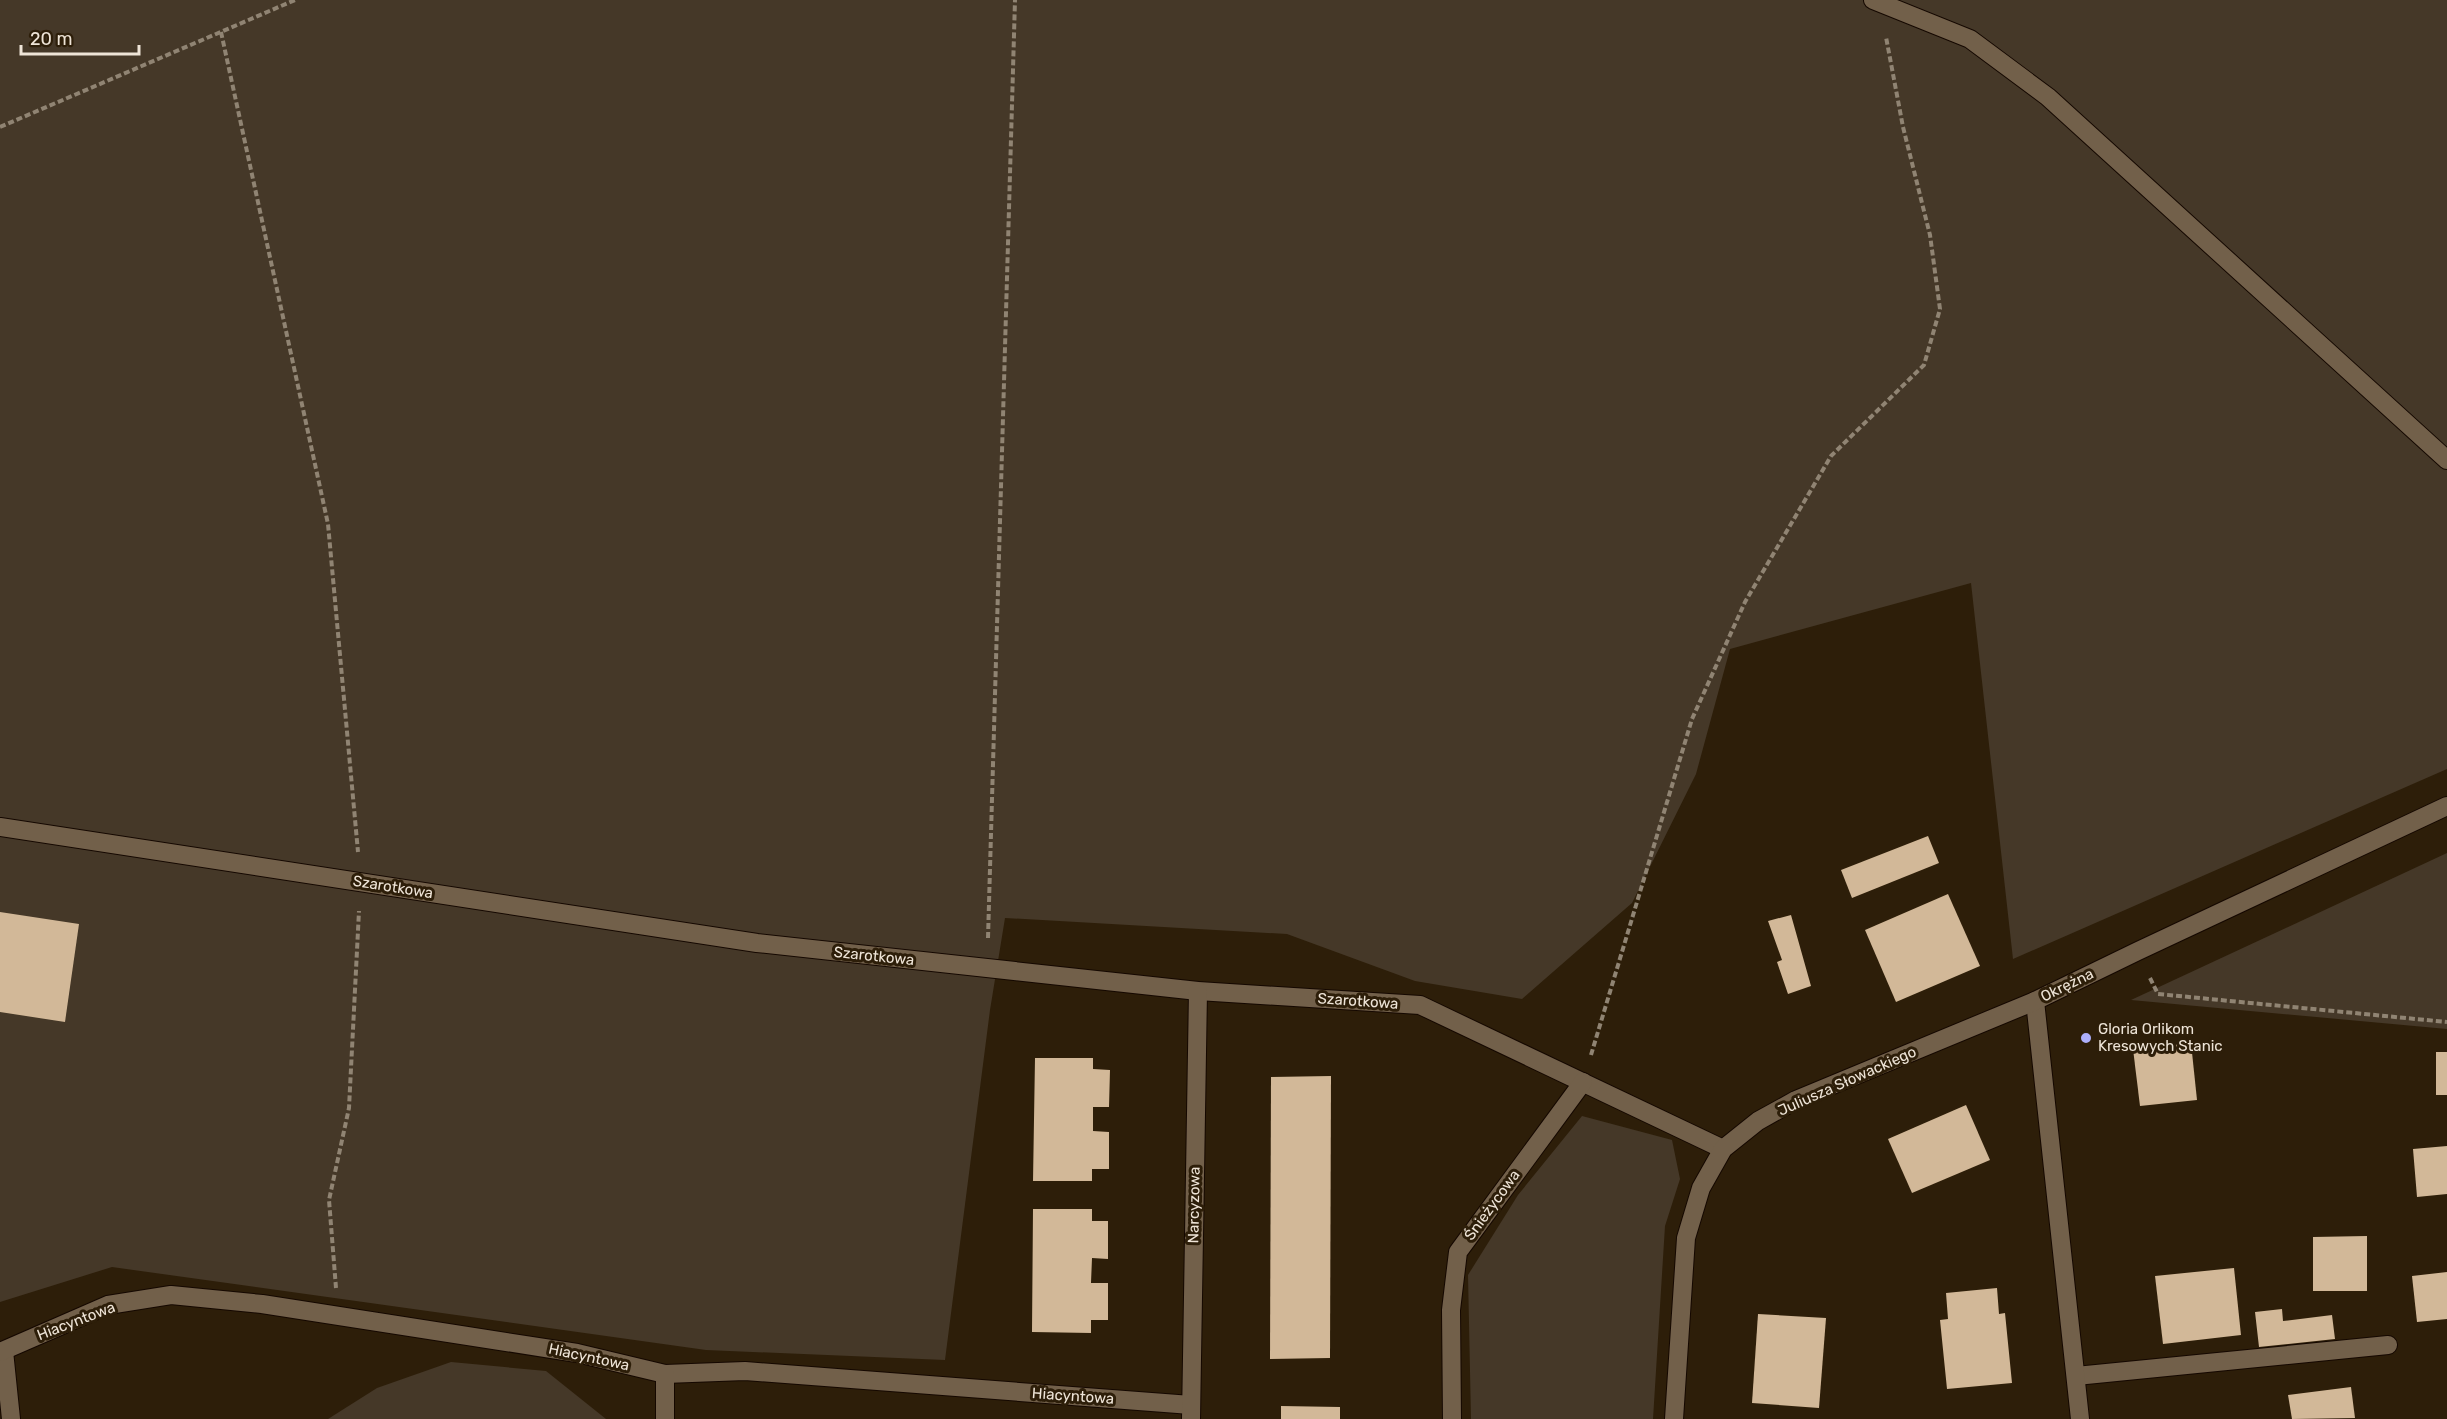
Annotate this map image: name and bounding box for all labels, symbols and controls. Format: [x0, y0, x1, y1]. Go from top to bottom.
scale bar [21, 18, 140, 56]
text: 20 m [30, 28, 72, 50]
street label: Szarotkowa [352, 872, 434, 902]
street label: Szarotkowa [833, 943, 915, 969]
street label: Okrężna [2038, 964, 2096, 1006]
street label: Szarotkowa [1317, 989, 1399, 1013]
place label: Gloria Orlikom Kresowych Stanic [2098, 1020, 2223, 1055]
marker: Gloria Orlikom Kresowych Stanic [2079, 1031, 2093, 1045]
street label: Juliusza Słowackiego [1775, 1042, 1919, 1120]
street label: Śnieżycowa [1460, 1166, 1524, 1244]
street label: Narcyzowa [1184, 1167, 1204, 1243]
street label: Hiacyntowa [34, 1298, 118, 1344]
street label: Hiacyntowa [547, 1340, 631, 1374]
street label: Hiacyntowa [1031, 1384, 1115, 1408]

